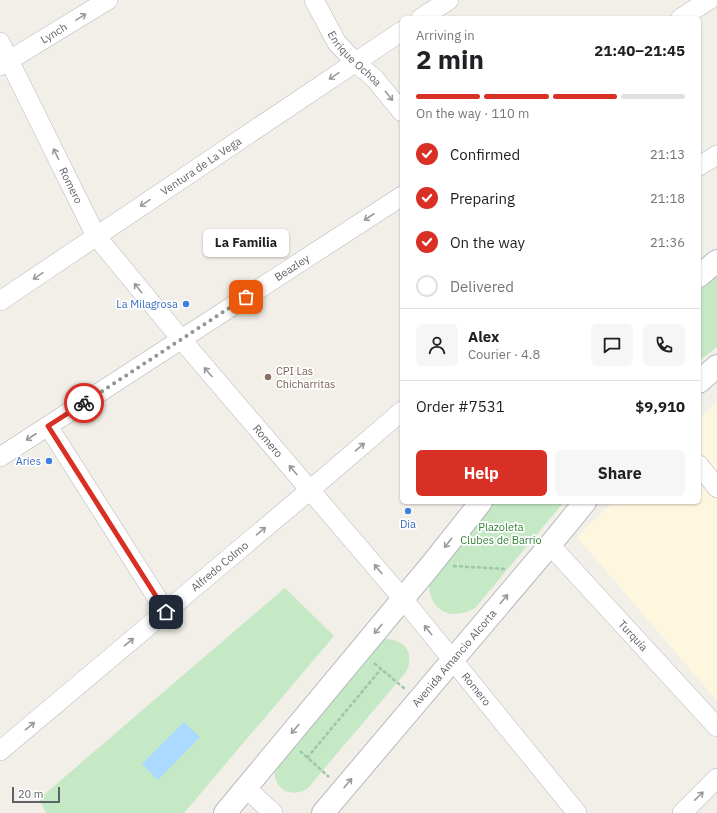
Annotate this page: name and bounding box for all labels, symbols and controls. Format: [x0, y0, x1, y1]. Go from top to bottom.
one-way arrow [75, 12, 87, 20]
street label: Lynch [38, 20, 70, 47]
text: Arriving in [416, 27, 475, 44]
street label: Enrique Ochoa [325, 28, 385, 89]
text: 21:40–21:45 [594, 41, 685, 60]
text: 2 min [416, 42, 484, 76]
one-way arrow [329, 71, 340, 80]
one-way arrow [384, 90, 393, 101]
text: On the way · 110 m [416, 105, 529, 122]
street label: Ventura de La Vega [158, 134, 244, 198]
icon: check [416, 143, 438, 165]
text: Confirmed [450, 145, 520, 164]
text: 21:13 [650, 146, 685, 163]
one-way arrow [52, 148, 59, 160]
street label: Romero [56, 165, 86, 206]
icon: check [416, 187, 438, 209]
text: Preparing [450, 189, 515, 208]
text: 21:18 [650, 190, 685, 207]
one-way arrow [140, 199, 151, 207]
one-way arrow [364, 213, 375, 221]
callout: La Familia [203, 229, 289, 257]
icon: check [416, 231, 438, 253]
text: On the way [450, 233, 525, 252]
text: La Familia [215, 234, 277, 251]
text: 21:36 [650, 234, 685, 251]
street label: Beazley [272, 251, 312, 284]
one-way arrow [32, 272, 43, 280]
text: Delivered [450, 277, 514, 296]
pin [229, 280, 263, 314]
one-way arrow [134, 282, 143, 293]
icon: bag [235, 286, 257, 308]
place label: La Milagrosa [116, 297, 178, 311]
marker: La Milagrosa [181, 299, 191, 309]
button: person [416, 324, 458, 366]
button: chat [591, 324, 633, 366]
button: phone [643, 324, 685, 366]
text: Alex [468, 327, 499, 346]
text: Courier · 4.8 [468, 346, 540, 363]
place label: CPI Las Chicharritas [276, 364, 335, 391]
one-way arrow [204, 366, 213, 377]
marker: CPI Las Chicharritas [263, 372, 273, 382]
courier [64, 383, 104, 423]
icon: bike [73, 392, 95, 414]
text: Order #7531 [416, 397, 505, 416]
text: $9,910 [635, 397, 685, 416]
street label: Romero [250, 422, 286, 460]
one-way arrow [26, 433, 37, 441]
one-way arrow [355, 442, 365, 452]
button: Help [416, 450, 547, 496]
button: Share [555, 450, 685, 496]
place label: Aries [16, 454, 41, 468]
marker: Aries [44, 456, 54, 466]
one-way arrow [289, 465, 298, 476]
marker: Dia [403, 506, 413, 516]
place label: Dia [400, 517, 416, 531]
park label: Plazoleta Clubes de Barrio [460, 520, 542, 547]
one-way arrow [256, 527, 266, 536]
street label: Alfredo Colmo [188, 538, 251, 594]
one-way arrow [444, 538, 453, 549]
one-way arrow [373, 564, 382, 574]
one-way arrow [500, 593, 509, 604]
pin [149, 595, 183, 629]
icon: home [155, 601, 177, 623]
street label: Avenida Amancio Alcorta [409, 606, 500, 710]
street label: Turquía [615, 617, 651, 654]
one-way arrow [374, 623, 383, 634]
one-way arrow [423, 624, 432, 635]
one-way arrow [124, 638, 135, 647]
street label: Romero [459, 670, 494, 709]
one-way arrow [25, 721, 35, 730]
one-way arrow [291, 723, 300, 734]
one-way arrow [343, 778, 352, 789]
scale bar [12, 785, 60, 804]
text: 20 m [18, 787, 43, 801]
one-way arrow [694, 791, 704, 801]

